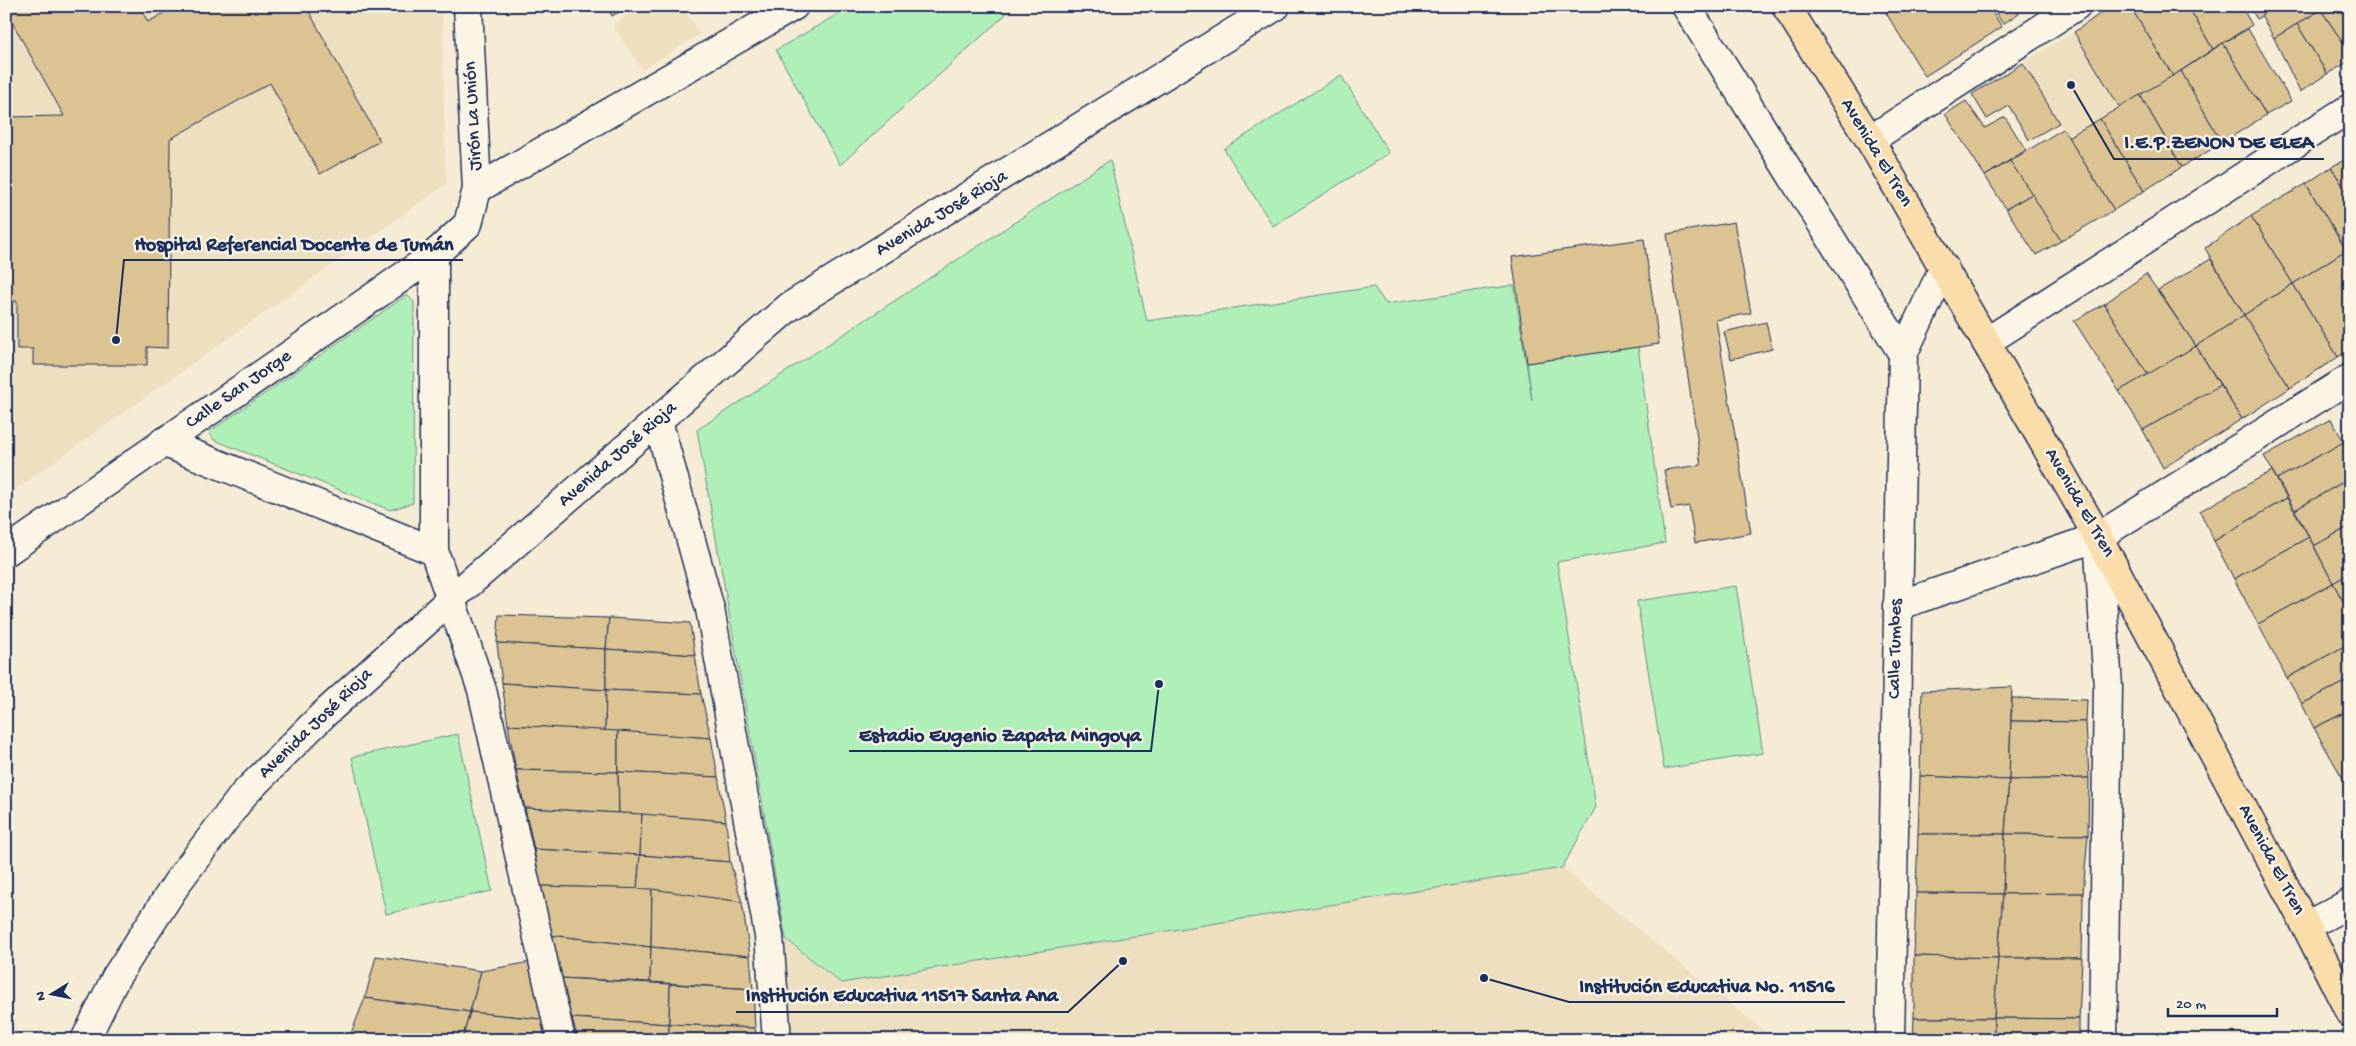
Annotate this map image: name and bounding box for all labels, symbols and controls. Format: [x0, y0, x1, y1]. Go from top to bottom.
street label: Jirón La Unión [460, 61, 488, 171]
street label: Avenida El Tren [1835, 95, 1917, 211]
callout: I.E.P.ZENON DE ELEA [2114, 124, 2324, 159]
text: I.E.P.ZENON DE ELEA [2124, 133, 2316, 156]
street label: Avenida José Rioja [872, 165, 1013, 262]
callout: Hospital Referencial Docente de Tumán [124, 225, 463, 260]
text: Hospital Referencial Docente de Tumán [134, 235, 454, 258]
street label: Calle San Jorge [182, 345, 296, 435]
street label: Avenida José Rioja [554, 396, 683, 513]
street label: Avenida El Tren [2039, 444, 2119, 562]
street label: Calle Tumbes [1884, 598, 1908, 699]
street label: Avenida José Rioja [254, 663, 379, 784]
callout: Estadio Eugenio Zapata Mingoya [849, 716, 1151, 751]
text: Estadio Eugenio Zapata Mingoya [859, 726, 1142, 749]
street label: Avenida El Tren [2232, 801, 2310, 919]
callout: Institución Educativa No. 11516 [1569, 967, 1845, 1002]
north arrow [28, 968, 78, 1018]
callout: Institución Educativa 11517 Santa Ana [736, 977, 1068, 1012]
text: Institución Educativa No. 11516 [1579, 977, 1836, 1000]
text: Institución Educativa 11517 Santa Ana [746, 986, 1059, 1009]
scale bar [2168, 986, 2277, 1018]
text: N [32, 990, 51, 1002]
text: 20 m [2176, 996, 2206, 1014]

